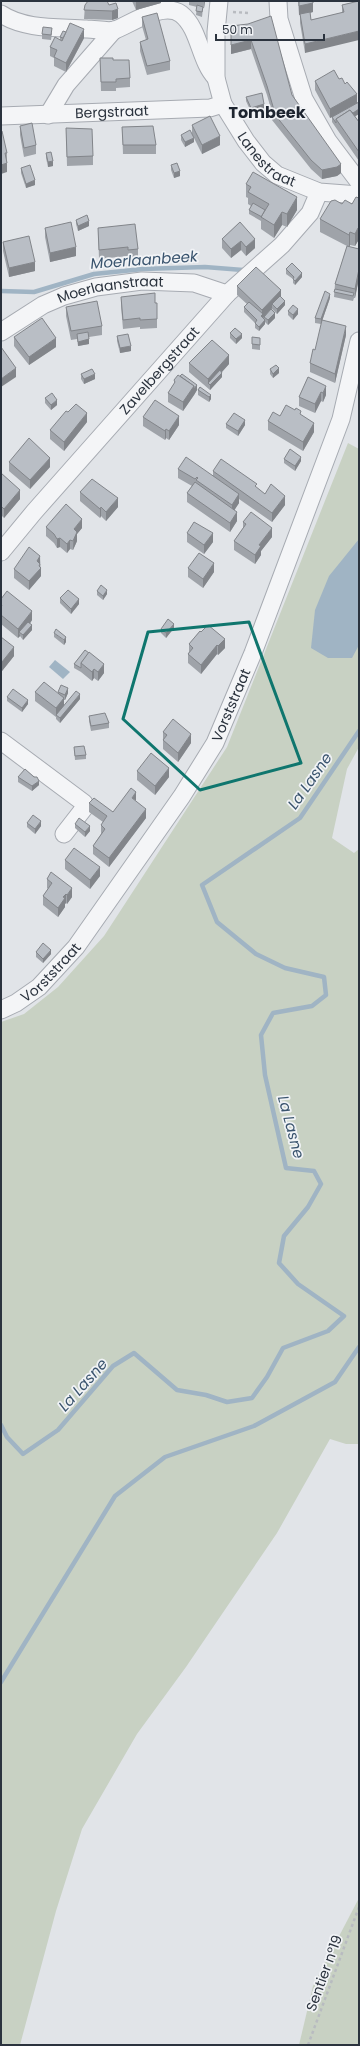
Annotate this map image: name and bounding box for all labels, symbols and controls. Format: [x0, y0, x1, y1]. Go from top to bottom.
scale bar [216, 16, 324, 42]
text: 50 m [222, 21, 253, 38]
street label: Bergstraat [75, 100, 149, 123]
district label: Tombeek [228, 101, 306, 124]
street label: Lanestraat [233, 128, 299, 192]
water label: Moerlaanbeek [90, 245, 200, 274]
street label: Moerlaanstraat [54, 271, 164, 308]
street label: Zavelbergstraat [115, 322, 204, 419]
street label: Vorststraat [207, 665, 255, 745]
water label: La Lasne [283, 748, 337, 813]
street label: Vorststraat [16, 939, 86, 1007]
water label: La Lasne [273, 1093, 310, 1161]
water label: La Lasne [53, 1354, 112, 1416]
street label: Sentier n°19 [301, 1932, 347, 2014]

